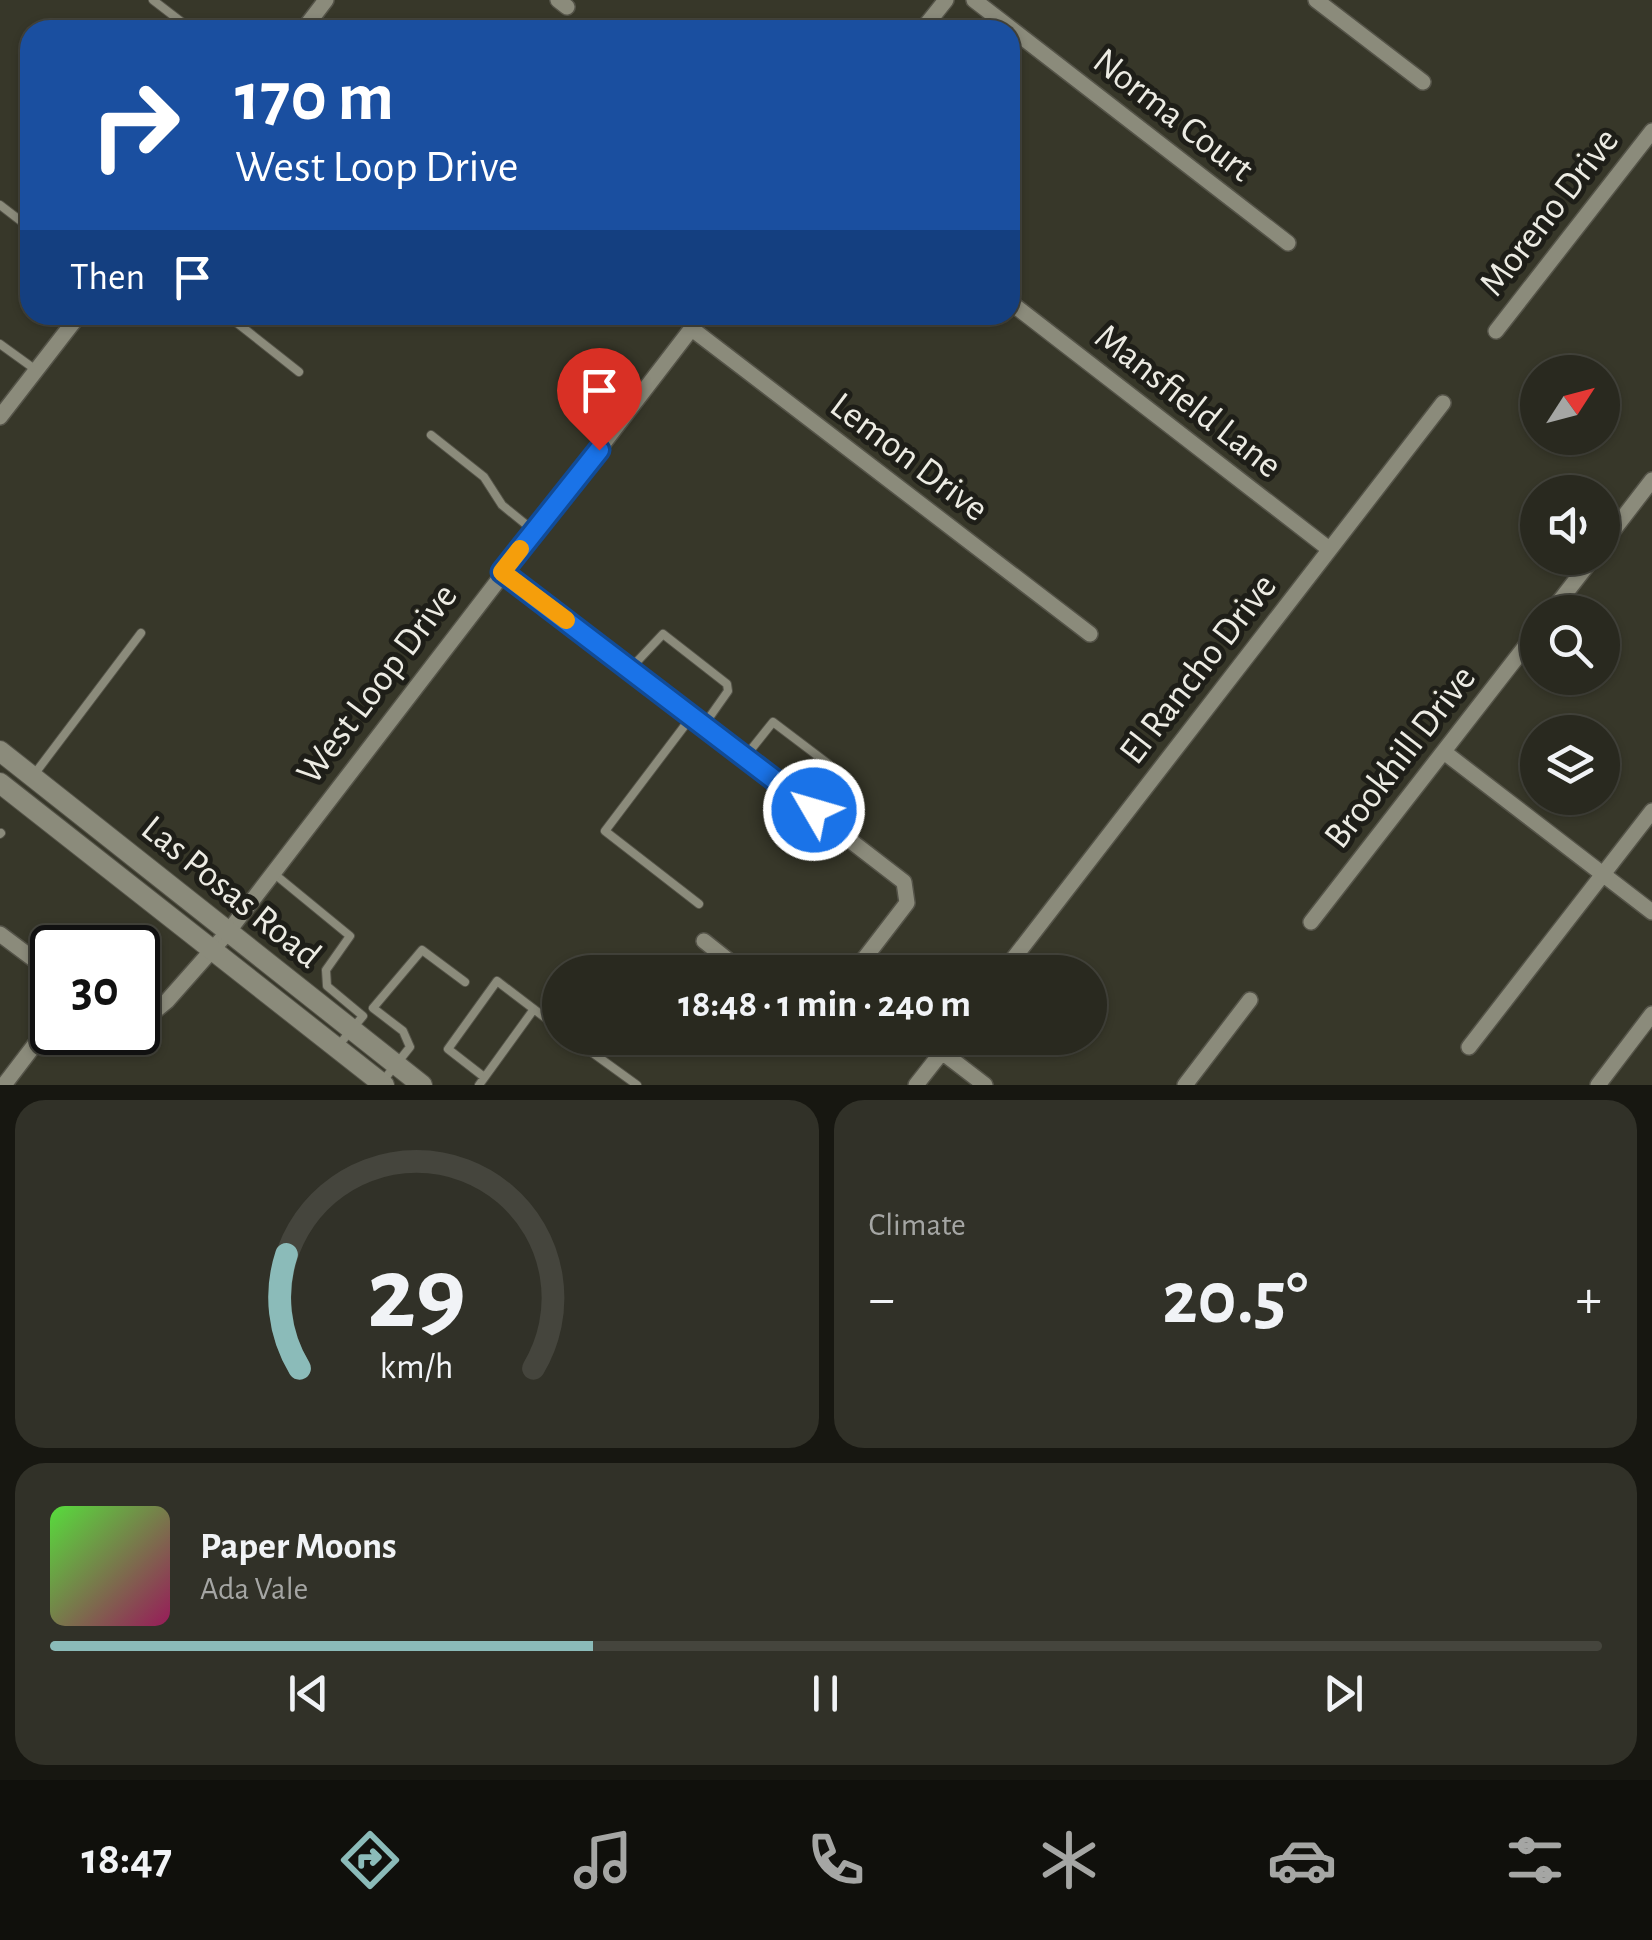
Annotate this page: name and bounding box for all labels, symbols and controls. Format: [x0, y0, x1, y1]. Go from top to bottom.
street label: Norma Court [1086, 42, 1260, 189]
icon: right [70, 60, 200, 190]
text: 170 m [235, 63, 394, 133]
street label: Moreno Drive [1473, 121, 1626, 303]
text: West Loop Drive [235, 145, 519, 190]
icon: arrive [165, 250, 220, 305]
text: Then [70, 259, 145, 297]
street label: Mansfield Lane [1088, 317, 1288, 486]
pin [557, 348, 642, 451]
north arrow [1520, 355, 1620, 455]
map controls [1520, 355, 1620, 815]
icon: arrive [572, 363, 627, 418]
street label: Lemon Drive [823, 386, 995, 529]
button: sound [1520, 475, 1620, 575]
street label: El Rancho Drive [1113, 567, 1284, 771]
street label: West Loop Drive [290, 577, 465, 791]
button: search [1520, 595, 1620, 695]
street label: Brookhill Drive [1318, 659, 1483, 856]
button: layers [1520, 715, 1620, 815]
position arrow [762, 758, 866, 862]
street label: Las Posas Road [134, 809, 327, 976]
speed limit sign: 30 [30, 925, 160, 1055]
text: 18:48 · 1 min · 240 m [678, 986, 971, 1024]
text: Climate [869, 1209, 966, 1241]
text: 29 [367, 1243, 466, 1347]
text: 20.5° [1162, 1262, 1308, 1337]
text: − [869, 1272, 895, 1327]
text: + [1576, 1272, 1602, 1327]
text: km/h [380, 1349, 454, 1385]
text: Paper Moons [200, 1528, 397, 1566]
text: Ada Vale [200, 1573, 308, 1605]
icon: previous [281, 1666, 336, 1721]
icon: pause [798, 1666, 853, 1721]
icon: next [1316, 1666, 1371, 1721]
icon: directions [335, 1825, 405, 1895]
icon: music [568, 1825, 638, 1895]
icon: phone [801, 1825, 871, 1895]
icon: climate [1034, 1825, 1104, 1895]
icon: car [1267, 1825, 1337, 1895]
icon: filters [1500, 1825, 1570, 1895]
text: 18:47 [82, 1837, 172, 1882]

